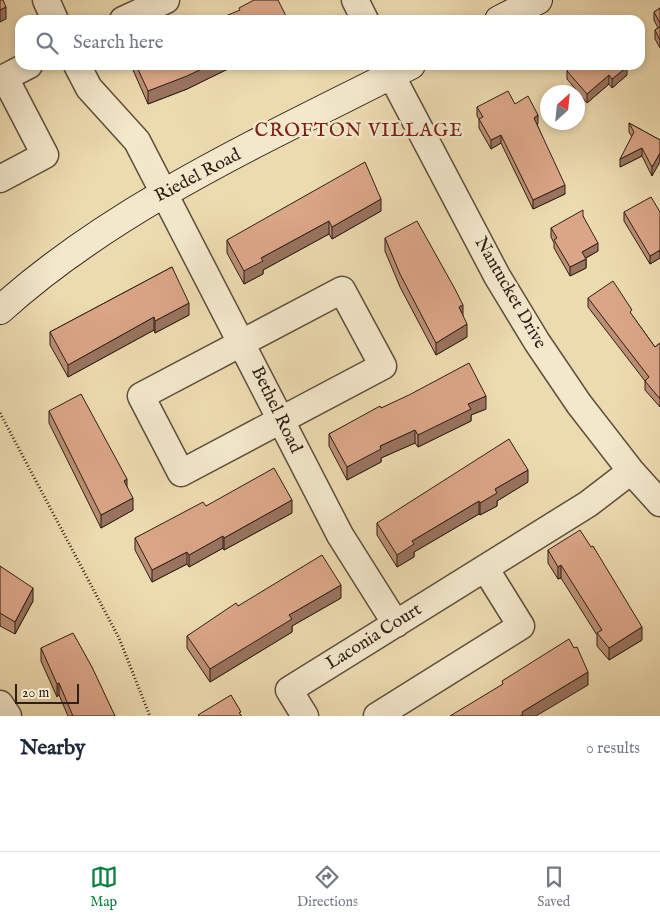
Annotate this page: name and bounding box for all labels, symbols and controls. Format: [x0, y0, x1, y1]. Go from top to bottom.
search box [15, 15, 645, 70]
icon: search [33, 29, 61, 57]
text: Search here [73, 31, 164, 55]
north arrow [540, 85, 585, 130]
district label: CROFTON VILLAGE [255, 119, 463, 143]
street label: Riedel Road [151, 144, 245, 208]
street label: Nantucket Drive [469, 233, 551, 353]
street label: Bethel Road [245, 363, 307, 458]
street label: Laconia Court [322, 598, 426, 676]
scale bar [15, 681, 79, 704]
text: 20 m [22, 684, 49, 702]
text: Nearby [20, 735, 85, 762]
text: 0 results [586, 739, 640, 759]
tab: Map [90, 863, 118, 911]
tab: Directions [297, 863, 358, 911]
tab: Saved [537, 863, 570, 911]

